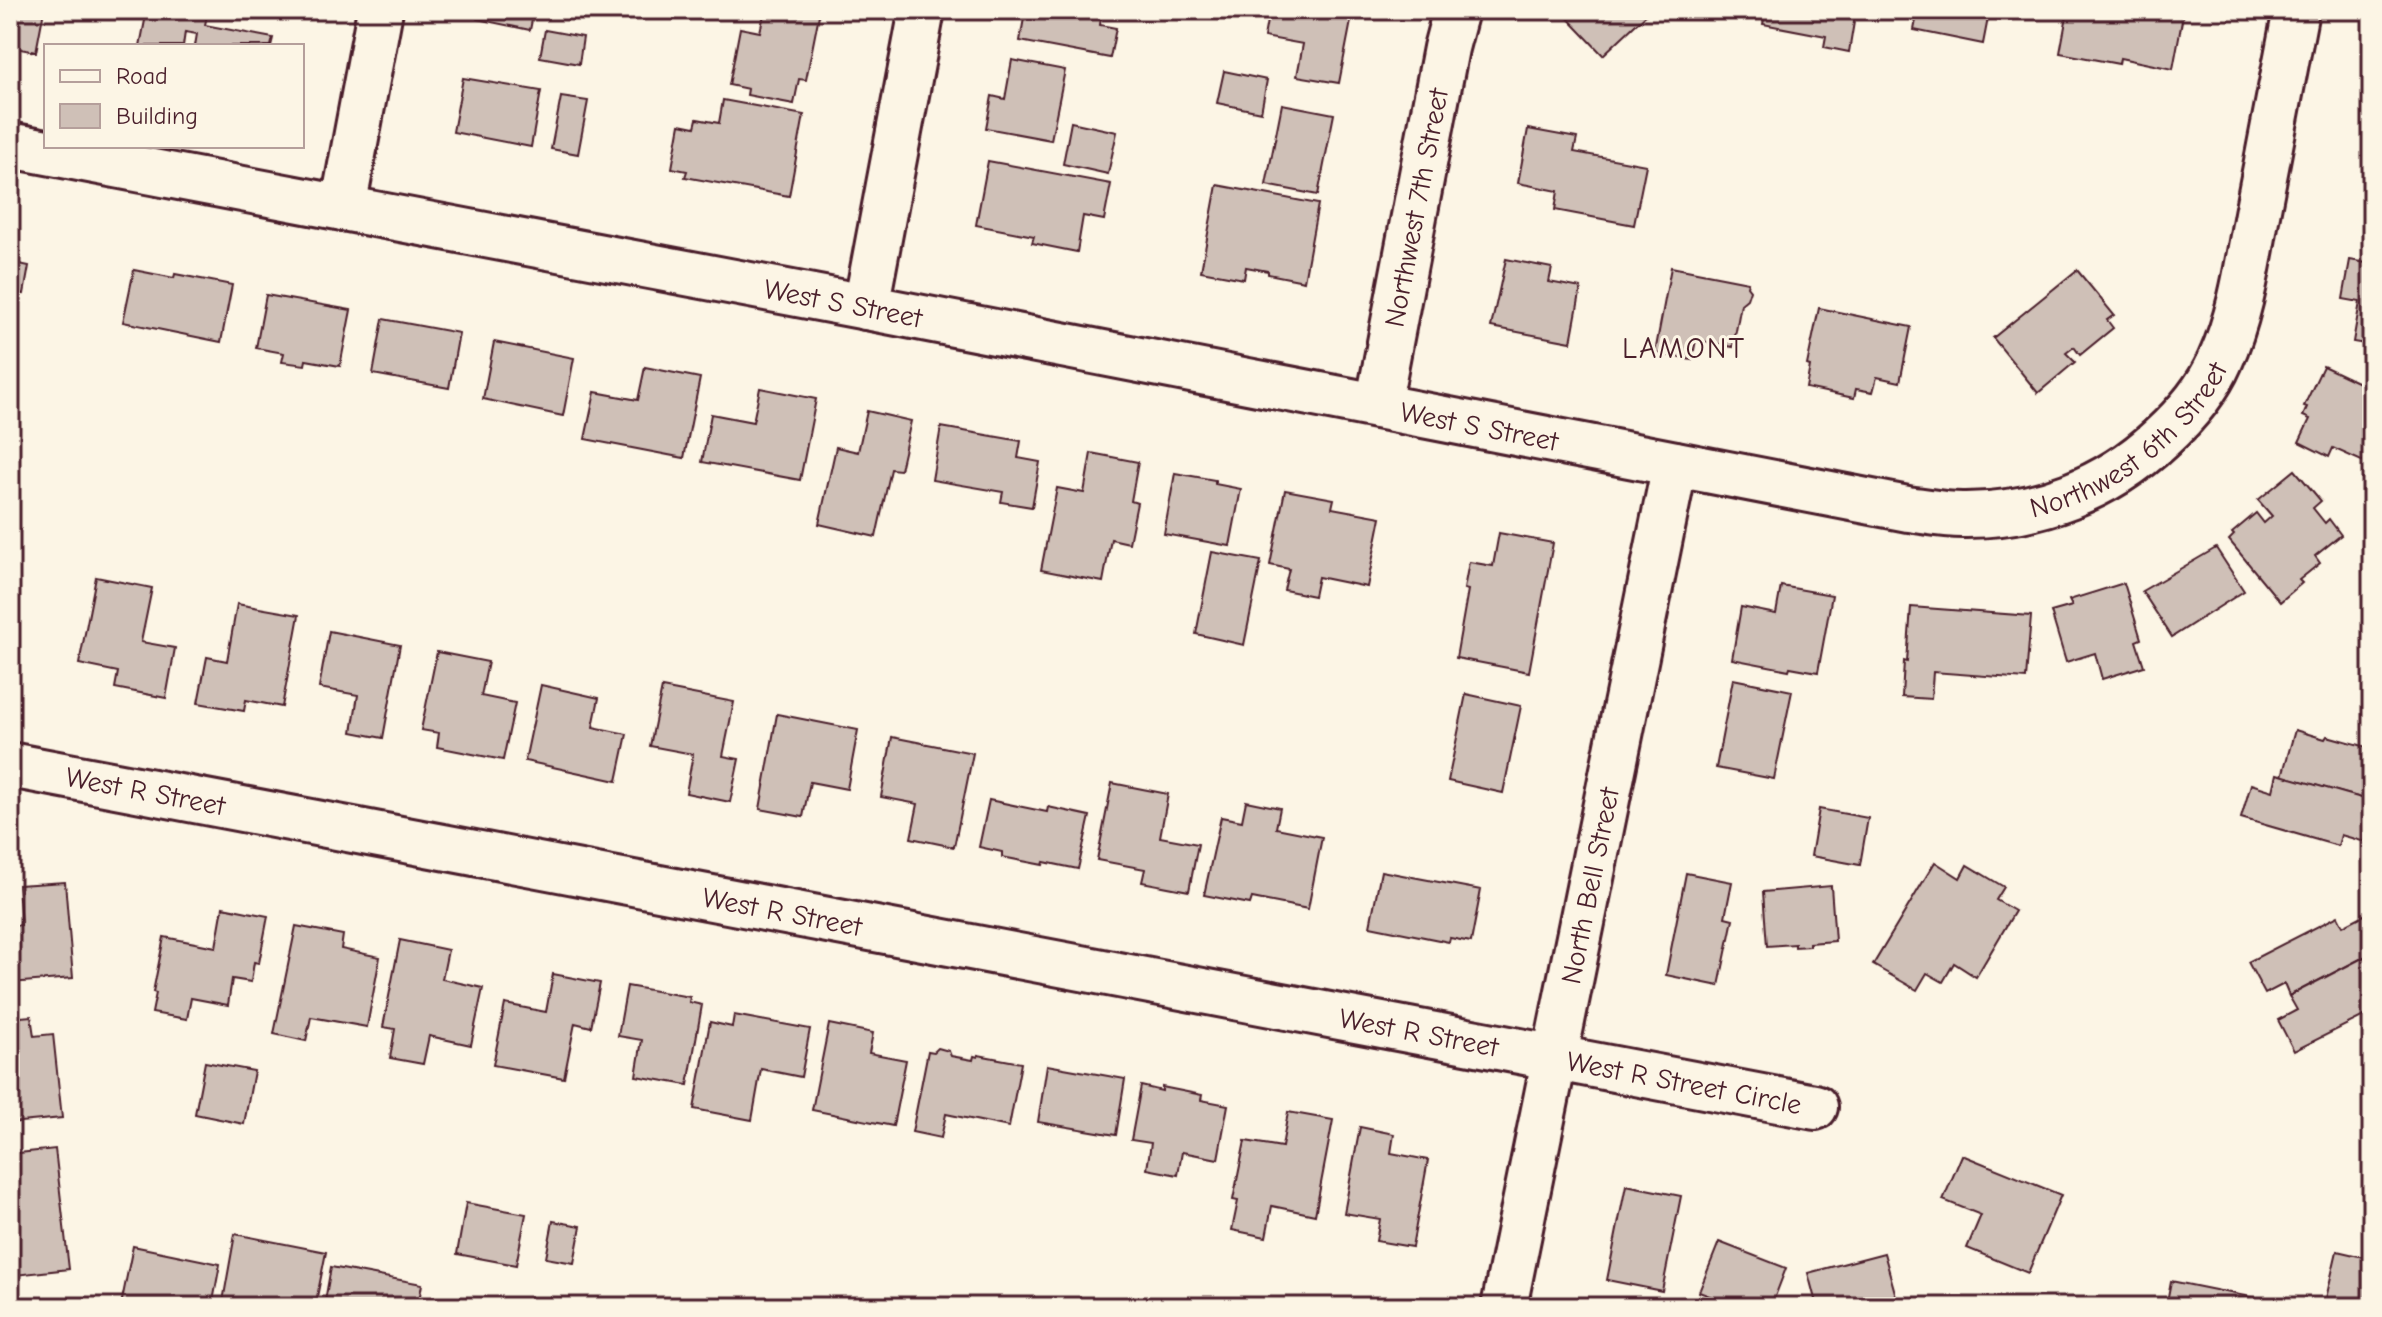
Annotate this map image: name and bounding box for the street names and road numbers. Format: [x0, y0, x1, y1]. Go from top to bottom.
street label: Northwest 7th Street [1378, 85, 1455, 330]
street label: West S Street [761, 273, 926, 335]
street label: Northwest 6th Street [2027, 356, 2234, 524]
street label: West S Street [1397, 396, 1562, 458]
street label: West R Street [63, 761, 229, 823]
street label: North Bell Street [1555, 784, 1626, 987]
street label: West R Street [700, 882, 865, 943]
street label: West R Street [1336, 1002, 1502, 1064]
street label: West R Street Circle [1564, 1045, 1804, 1121]

